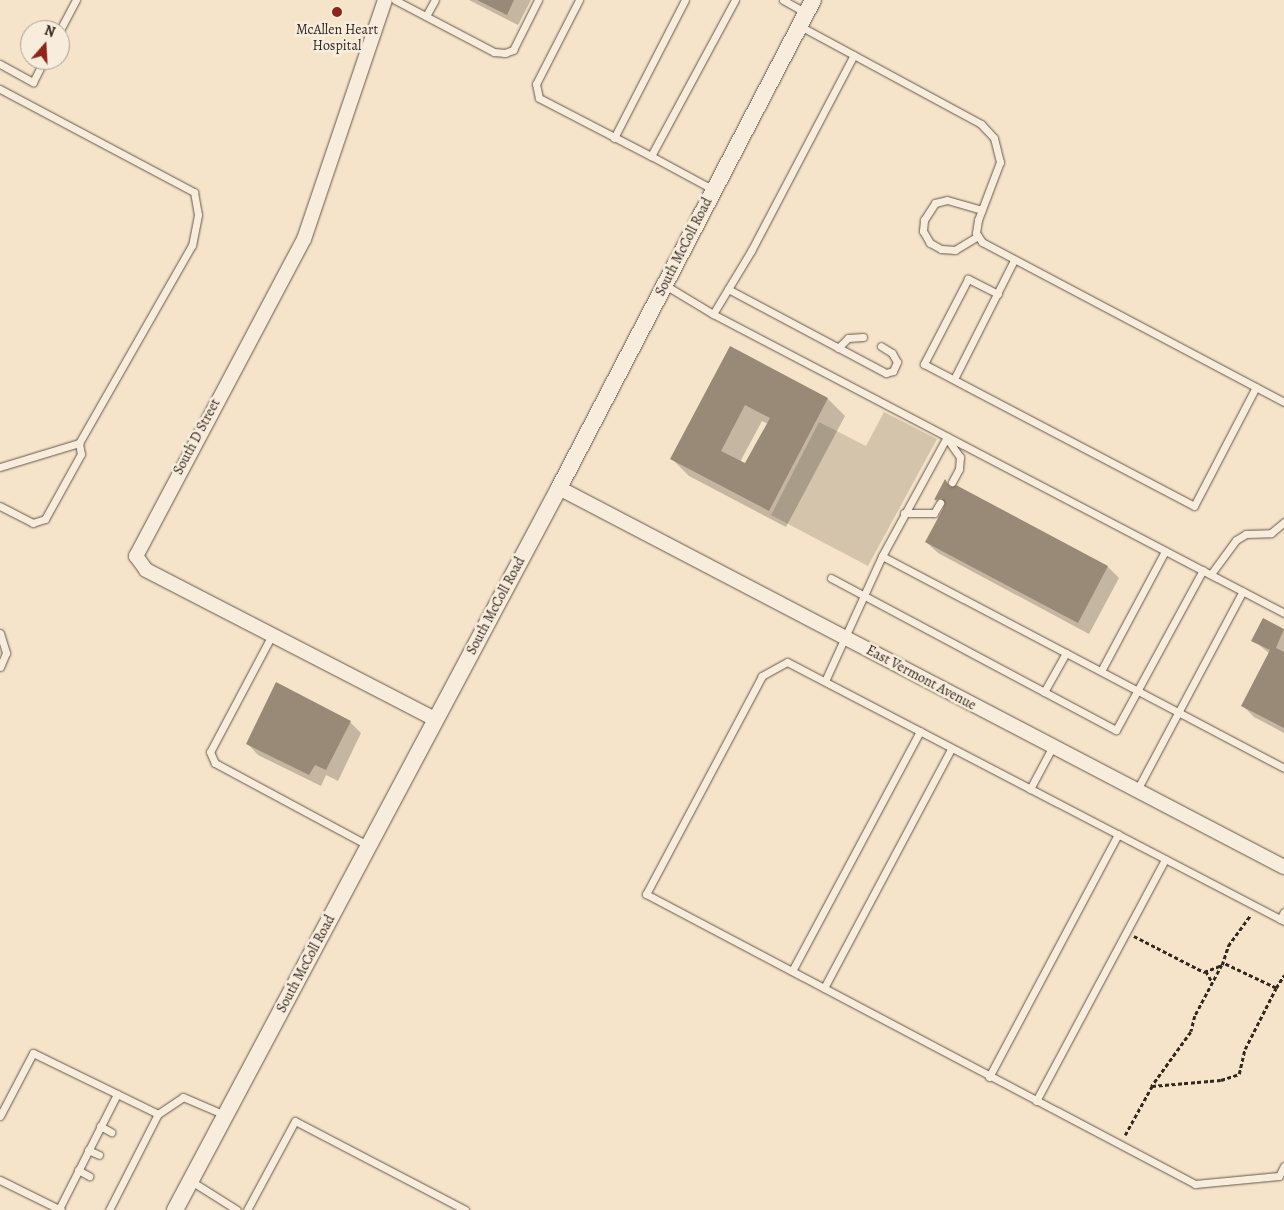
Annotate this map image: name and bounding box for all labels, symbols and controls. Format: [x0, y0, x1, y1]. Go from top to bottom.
marker: McAllen Heart Hospital [330, 5, 344, 19]
north arrow [20, 20, 70, 70]
text: N [42, 21, 58, 42]
place label: McAllen Heart Hospital [296, 22, 378, 54]
street label: South McColl Road [652, 195, 716, 299]
street label: South D Street [170, 396, 224, 478]
street label: South McColl Road [463, 554, 529, 658]
street label: East Vermont Avenue [863, 642, 979, 714]
street label: South McColl Road [273, 912, 339, 1016]

